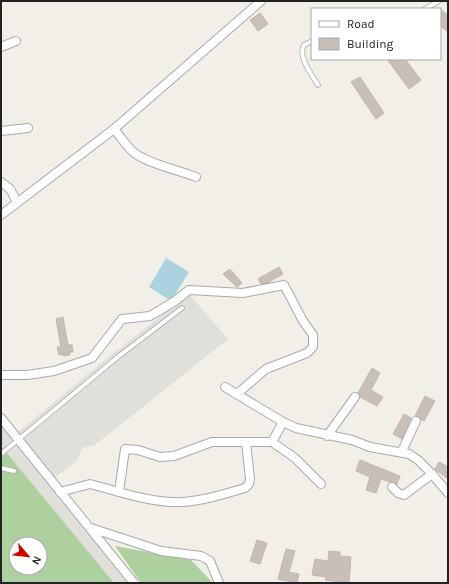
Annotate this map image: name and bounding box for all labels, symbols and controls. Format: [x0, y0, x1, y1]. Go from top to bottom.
legend [311, 8, 441, 60]
text: Road [347, 17, 375, 31]
text: Building [347, 37, 394, 51]
north arrow [8, 536, 48, 576]
text: N [29, 554, 44, 567]

